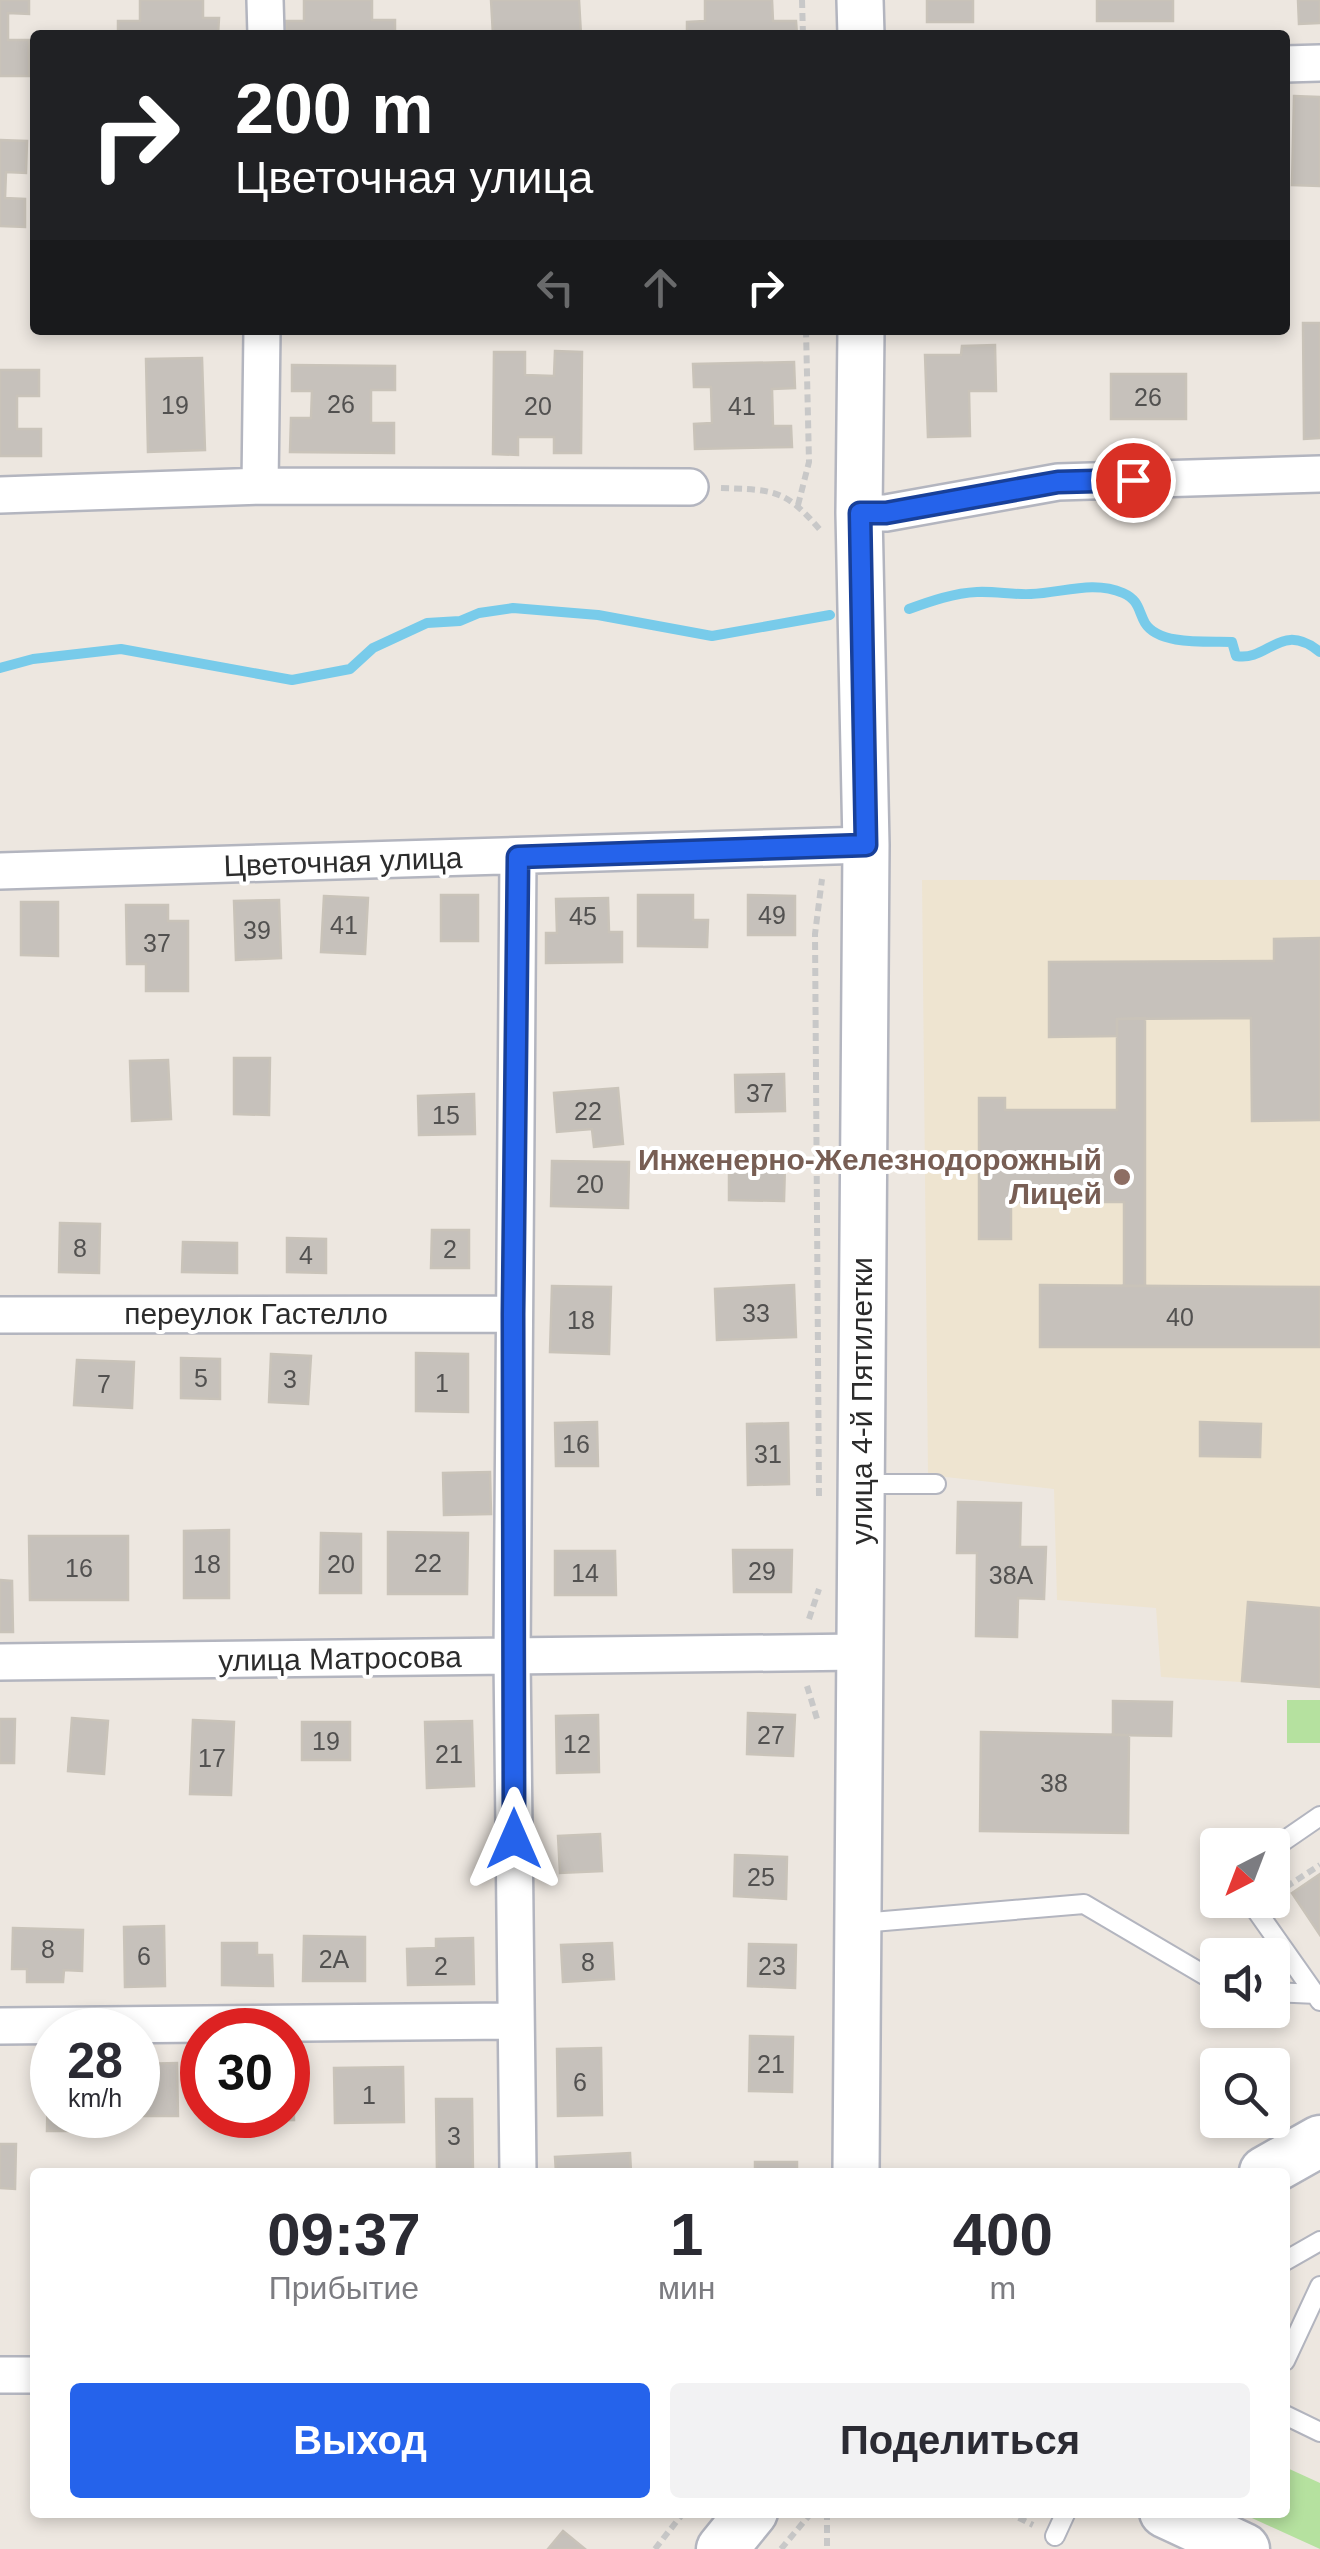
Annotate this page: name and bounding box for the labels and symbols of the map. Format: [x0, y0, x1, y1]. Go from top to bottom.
house number: 26 [1134, 383, 1162, 411]
house number: 26 [327, 390, 355, 418]
house number: 19 [161, 391, 189, 419]
house number: 20 [524, 392, 552, 420]
house number: 41 [728, 392, 756, 420]
pin [1091, 438, 1176, 523]
street label: Цветочная улица [223, 841, 463, 882]
house number: 49 [758, 901, 786, 929]
house number: 45 [569, 902, 597, 930]
house number: 41 [330, 911, 358, 939]
house number: 39 [243, 916, 271, 944]
house number: 37 [143, 929, 171, 957]
house number: 37 [746, 1079, 774, 1107]
house number: 22 [574, 1097, 602, 1125]
house number: 15 [432, 1101, 460, 1129]
place label: Инженерно-Железнодорожный Лицей [638, 1143, 1102, 1210]
marker: Инженерно-Железнодорожный Лицей [1111, 1166, 1133, 1188]
house number: 20 [576, 1170, 604, 1198]
house number: 8 [73, 1234, 87, 1262]
house number: 2 [443, 1235, 457, 1263]
house number: 4 [299, 1241, 313, 1269]
street label: улица 4-й Пятилетки [845, 1257, 878, 1545]
street label: переулок Гастелло [124, 1297, 388, 1330]
house number: 33 [742, 1299, 770, 1327]
house number: 40 [1166, 1303, 1194, 1331]
house number: 18 [567, 1306, 595, 1334]
house number: 5 [194, 1364, 208, 1392]
house number: 3 [283, 1365, 297, 1393]
house number: 1 [435, 1369, 449, 1397]
house number: 7 [97, 1370, 111, 1398]
house number: 16 [562, 1430, 590, 1458]
house number: 31 [754, 1440, 782, 1468]
house number: 22 [414, 1549, 442, 1577]
house number: 18 [193, 1550, 221, 1578]
house number: 20 [327, 1550, 355, 1578]
house number: 16 [65, 1554, 93, 1582]
house number: 29 [748, 1557, 776, 1585]
house number: 14 [571, 1559, 599, 1587]
house number: 38А [989, 1561, 1034, 1589]
street label: улица Матросова [218, 1640, 462, 1677]
house number: 27 [757, 1721, 785, 1749]
house number: 19 [312, 1727, 340, 1755]
house number: 12 [563, 1730, 591, 1758]
house number: 21 [435, 1740, 463, 1768]
house number: 17 [198, 1744, 226, 1772]
house number: 38 [1040, 1769, 1068, 1797]
position arrow [462, 1787, 566, 1891]
north arrow [1200, 1828, 1290, 1918]
house number: 25 [747, 1863, 775, 1891]
house number: 8 [41, 1935, 55, 1963]
house number: 6 [137, 1942, 151, 1970]
house number: 2А [319, 1945, 350, 1973]
house number: 8 [581, 1948, 595, 1976]
house number: 2 [434, 1952, 448, 1980]
house number: 23 [758, 1952, 786, 1980]
speed limit sign: 30 [180, 2008, 310, 2138]
house number: 21 [757, 2050, 785, 2078]
house number: 6 [573, 2068, 587, 2096]
house number: 1 [362, 2081, 376, 2109]
house number: 3 [447, 2122, 461, 2150]

